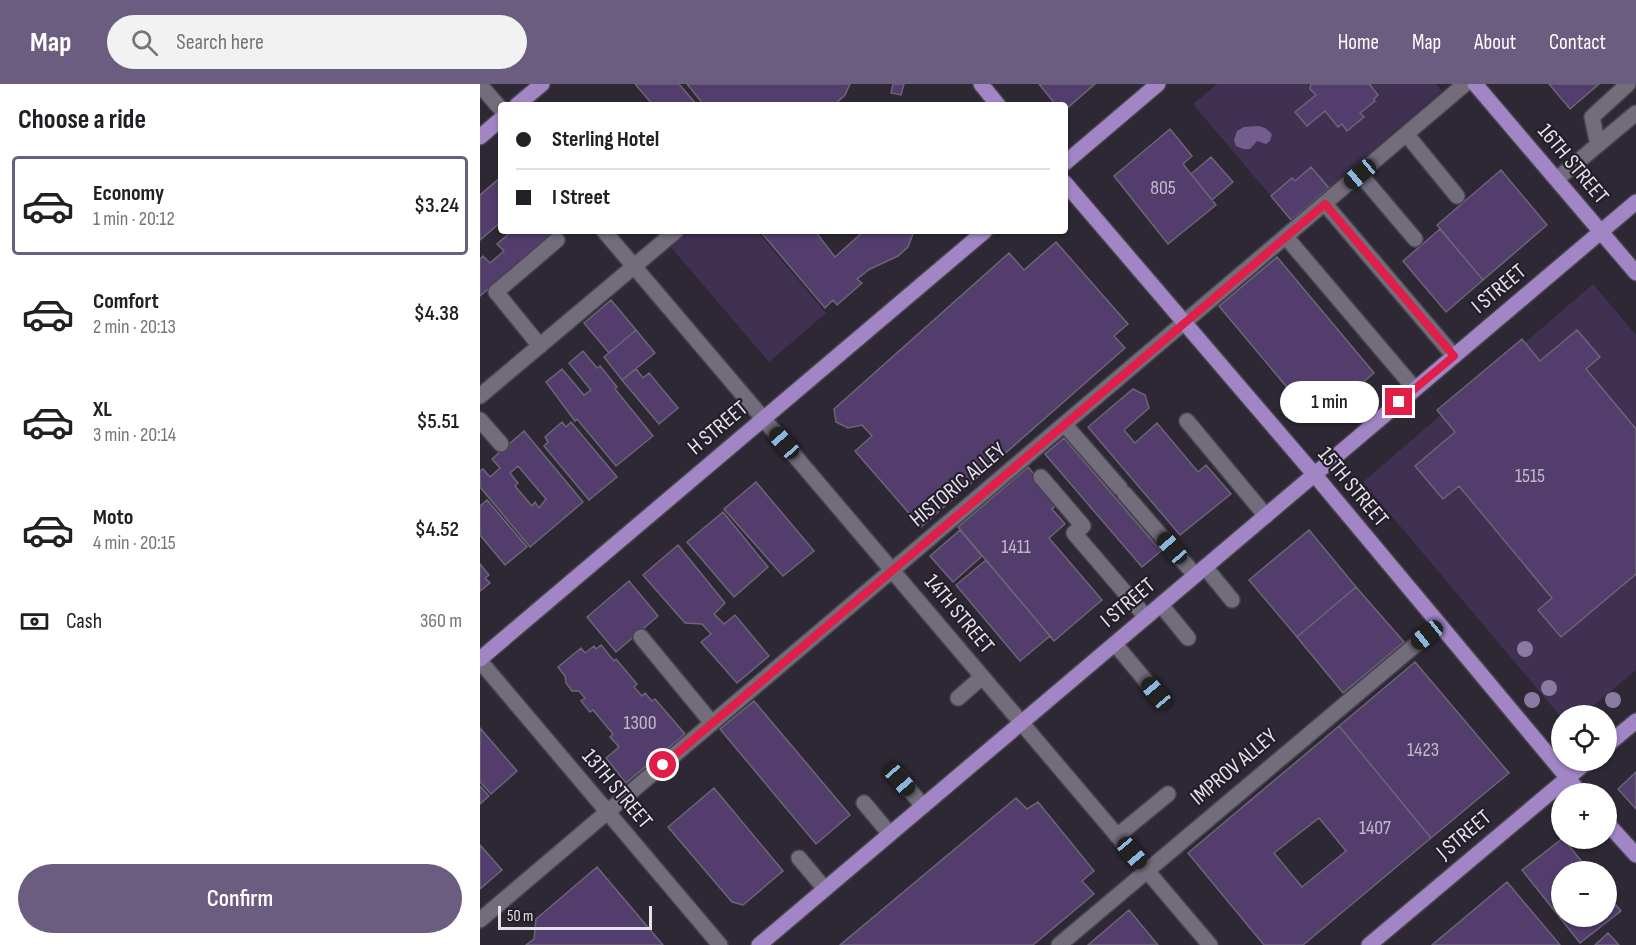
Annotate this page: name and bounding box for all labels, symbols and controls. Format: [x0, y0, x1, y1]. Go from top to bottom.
search box [107, 15, 527, 69]
text: Map [30, 26, 71, 59]
icon: search [128, 26, 161, 59]
text: Search here [176, 29, 264, 56]
text: Home [1338, 30, 1379, 55]
text: Map [1412, 30, 1441, 55]
text: About [1474, 30, 1516, 55]
text: Contact [1549, 30, 1606, 55]
text: Choose a ride [18, 104, 146, 136]
street label: 16TH STREET [1532, 118, 1614, 210]
text: Sterling Hotel [552, 126, 659, 153]
car [1340, 156, 1380, 192]
house number: 805 [1150, 176, 1176, 200]
icon: car [21, 179, 75, 233]
text: Economy [93, 180, 164, 207]
text: I Street [552, 184, 610, 211]
text: $3.24 [414, 192, 459, 219]
text: 1 min · 20:12 [93, 207, 175, 231]
street label: I STREET [1466, 258, 1532, 320]
icon: car [21, 287, 75, 341]
text: Comfort [93, 288, 159, 315]
text: $4.38 [414, 300, 459, 327]
text: 2 min · 20:13 [93, 315, 176, 339]
callout: 1 min [1279, 381, 1378, 423]
route end [1385, 388, 1412, 415]
text: 1 min [1311, 390, 1348, 414]
icon: car [21, 395, 75, 449]
street label: H STREET [682, 395, 754, 461]
text: XL [93, 396, 112, 423]
text: $5.51 [416, 408, 459, 435]
text: 3 min · 20:14 [93, 423, 176, 447]
car [765, 424, 803, 462]
street label: HISTORIC ALLEY [905, 437, 1011, 533]
street label: 15TH STREET [1312, 442, 1394, 532]
house number: 1515 [1515, 464, 1545, 488]
icon: car [21, 503, 75, 557]
text: Moto [93, 504, 133, 531]
text: $4.52 [415, 516, 459, 543]
car [1153, 529, 1191, 567]
text: 4 min · 20:15 [93, 531, 176, 555]
house number: 1411 [1001, 535, 1031, 559]
street label: 14TH STREET [918, 569, 1000, 659]
street label: I STREET [1095, 572, 1161, 634]
icon: cash [18, 605, 51, 638]
text: Cash [66, 608, 102, 635]
text: 360 m [420, 609, 462, 633]
car [1407, 617, 1447, 653]
car [1138, 673, 1174, 713]
map controls [1551, 705, 1617, 927]
button: locate [1551, 705, 1617, 771]
house number: 1300 [623, 711, 657, 735]
street label: IMPROV ALLEY [1185, 723, 1283, 811]
house number: 1423 [1407, 738, 1439, 762]
street label: 13TH STREET [576, 744, 658, 834]
route start [649, 751, 676, 778]
car [881, 761, 919, 799]
button: + [1551, 783, 1617, 849]
street label: J STREET [1430, 804, 1497, 866]
house number: 1407 [1359, 816, 1391, 840]
car [1114, 833, 1150, 873]
button: − [1551, 861, 1617, 927]
button: Confirm [18, 864, 462, 933]
scale bar [498, 903, 652, 930]
text: 50 m [507, 907, 533, 926]

